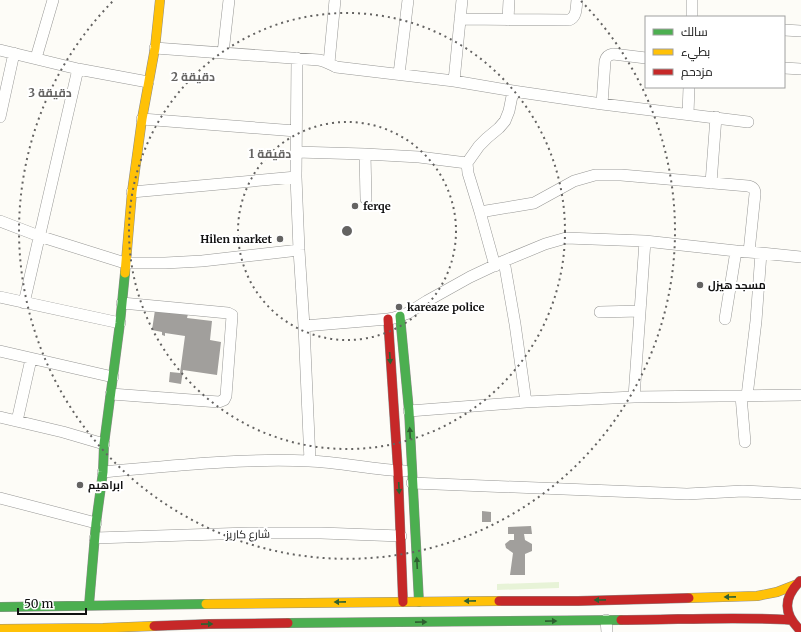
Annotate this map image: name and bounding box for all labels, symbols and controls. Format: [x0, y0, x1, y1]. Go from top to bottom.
legend [645, 16, 785, 88]
text: سالك [681, 24, 708, 39]
text: بطيء [681, 44, 710, 62]
text: مزدحم [681, 64, 713, 80]
text: 2 دقيقة [171, 69, 215, 84]
text: 3 دقيقة [28, 85, 72, 100]
text: 1 دقيقة [249, 146, 291, 161]
place label: ferqe [363, 199, 391, 213]
marker: ferqe [350, 201, 360, 211]
centre of rings [340, 224, 354, 238]
place label: Hilen market [200, 232, 273, 246]
marker: Hilen market [275, 234, 285, 244]
place label: مسجد هيزل [708, 278, 766, 292]
marker: مسجد هيزل [695, 280, 705, 290]
place label: kareaze police [407, 300, 484, 314]
marker: kareaze police [394, 302, 404, 312]
one-way arrow [387, 352, 394, 364]
one-way arrow [407, 426, 413, 439]
place label: ابراهيم [88, 478, 123, 493]
marker: ابراهيم [75, 480, 85, 490]
one-way arrow [395, 482, 402, 494]
street label: شارع كاريز [225, 527, 270, 542]
one-way arrow [413, 557, 420, 569]
scale bar [18, 590, 86, 616]
one-way arrow [723, 594, 736, 600]
text: 50 m [24, 596, 53, 611]
one-way arrow [594, 596, 606, 603]
one-way arrow [463, 598, 476, 604]
one-way arrow [333, 599, 346, 605]
one-way arrow [545, 618, 558, 624]
one-way arrow [415, 619, 428, 625]
one-way arrow [201, 621, 213, 628]

